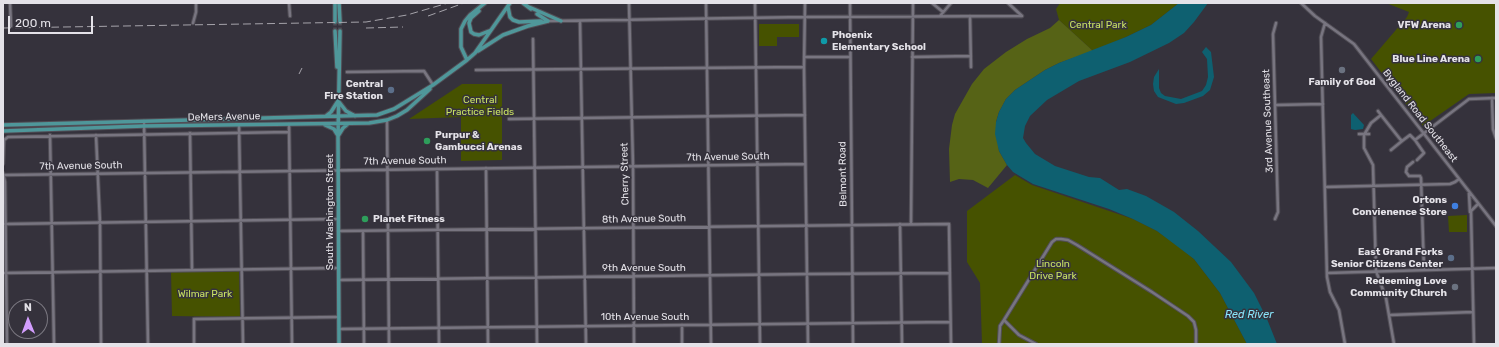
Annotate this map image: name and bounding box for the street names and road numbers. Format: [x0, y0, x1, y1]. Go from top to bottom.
street label: Bygland Road Southeast [1380, 67, 1460, 165]
street label: 3rd Avenue Southeast [1260, 69, 1276, 173]
street label: DeMers Avenue [188, 110, 260, 124]
street label: Belmont Road [836, 141, 850, 207]
street label: Cherry Street [618, 142, 632, 206]
street label: 7th Avenue South [686, 150, 770, 164]
street label: South Washington Street [324, 154, 336, 270]
street label: 7th Avenue South [363, 154, 447, 168]
street label: 7th Avenue South [39, 159, 123, 173]
street label: 8th Avenue South [602, 212, 686, 226]
street label: 9th Avenue South [602, 262, 686, 274]
street label: 10th Avenue South [601, 311, 689, 323]

